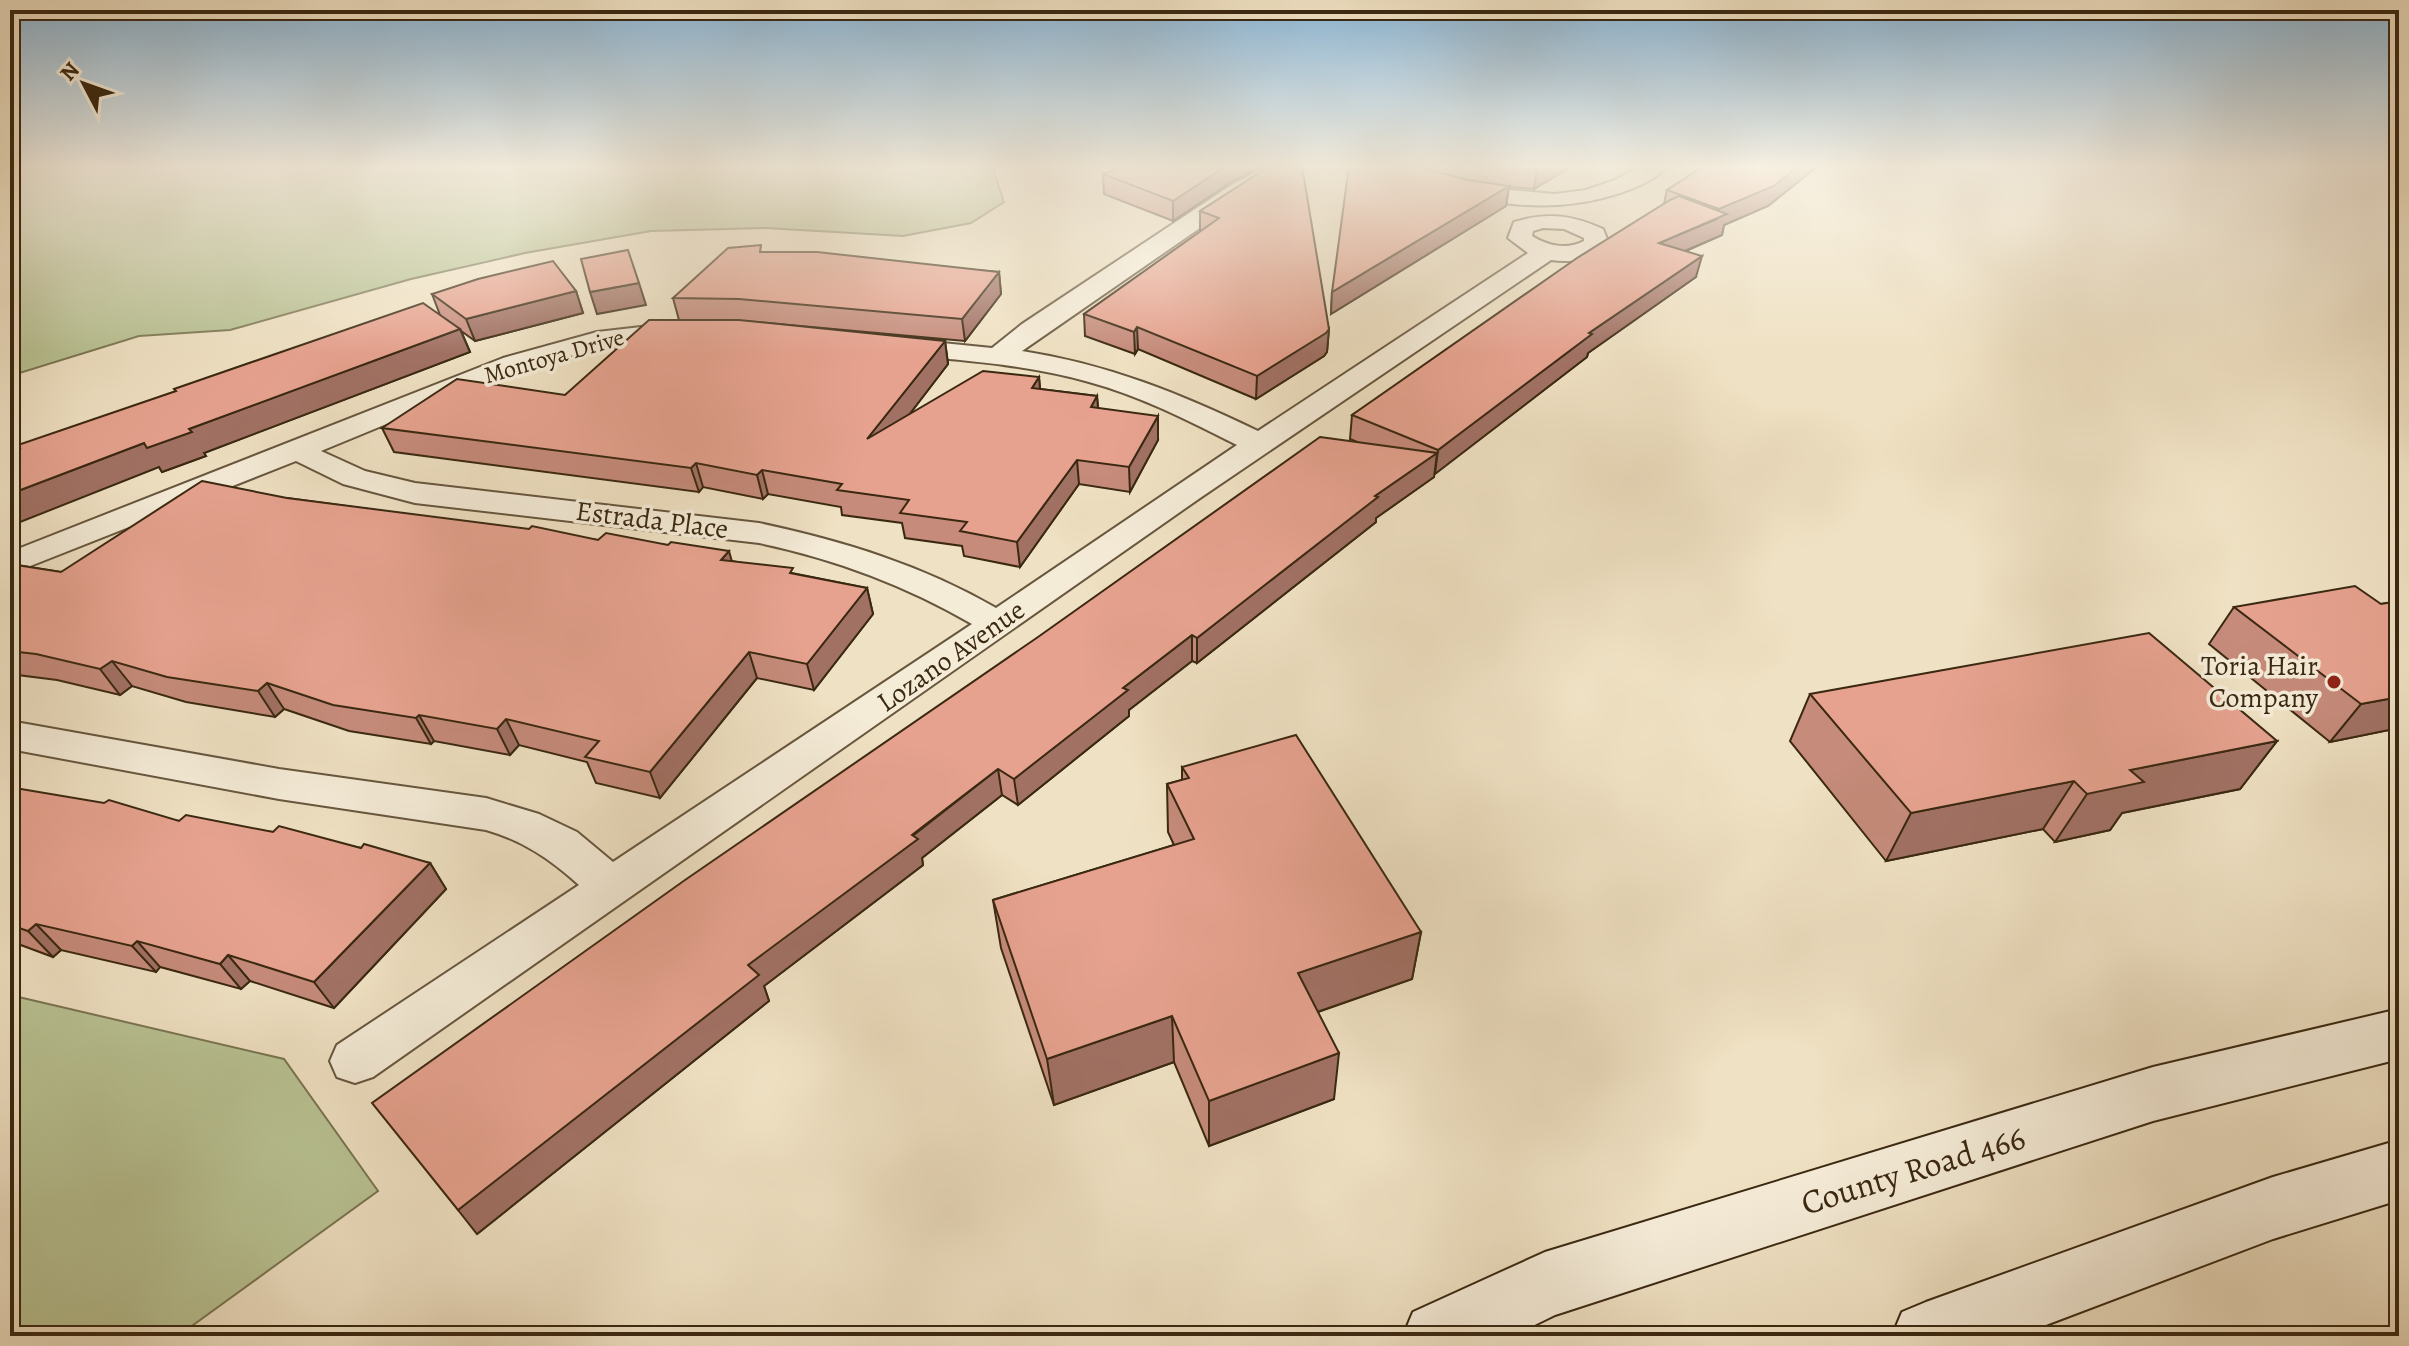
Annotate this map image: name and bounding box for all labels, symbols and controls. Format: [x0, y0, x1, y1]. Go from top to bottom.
north arrow [44, 44, 124, 124]
text: N [53, 56, 86, 87]
street label: Montoya Drive [480, 321, 628, 391]
street label: Estrada Place [574, 492, 730, 548]
street label: Lozano Avenue [870, 591, 1032, 721]
place label: Toria Hair Company [2201, 647, 2319, 717]
marker: Toria Hair Company [2325, 673, 2343, 691]
street label: County Road 466 [1795, 1114, 2031, 1226]

